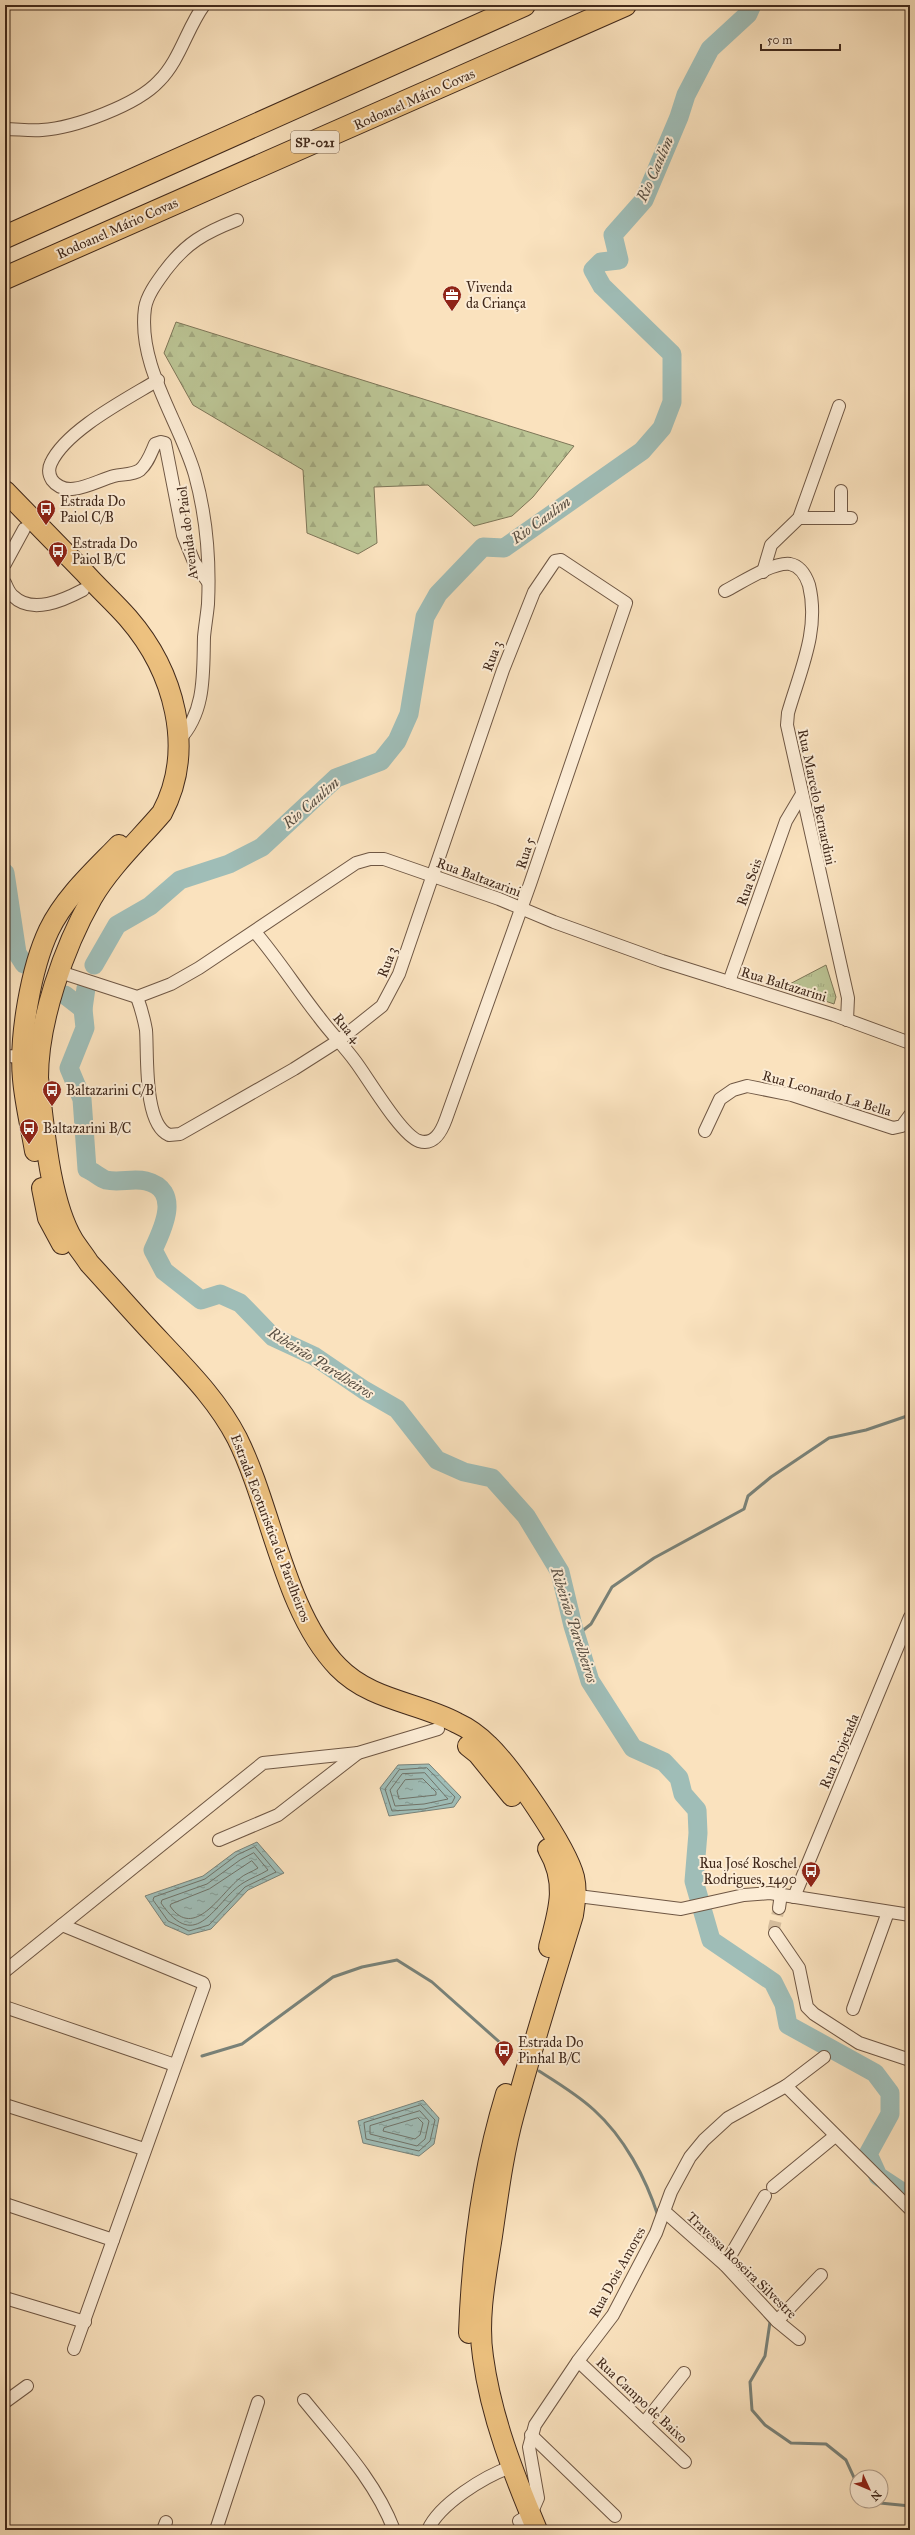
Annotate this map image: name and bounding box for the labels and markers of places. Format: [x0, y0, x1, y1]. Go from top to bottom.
place label: Vivenda da Criança [465, 279, 526, 312]
office icon: Vivenda da Criança [441, 284, 463, 312]
place label: Estrada Do Paiol C/B [60, 493, 125, 526]
bus stop icon: Estrada Do Paiol C/B [35, 498, 57, 526]
place label: Estrada Do Paiol B/C [72, 535, 137, 568]
bus stop icon: Estrada Do Paiol B/C [47, 540, 69, 568]
bus stop icon: Baltazarini C/B [41, 1079, 63, 1107]
place label: Baltazarini C/B [66, 1082, 154, 1099]
bus stop icon: Baltazarini B/C [18, 1117, 40, 1145]
place label: Baltazarini B/C [43, 1120, 131, 1137]
place label: Rua José Roschel Rodrigues, 1490 [699, 1855, 797, 1888]
bus stop icon: Rua José Roschel Rodrigues, 1490 [800, 1860, 822, 1888]
place label: Estrada Do Pinhal B/C [518, 2034, 583, 2067]
bus stop icon: Estrada Do Pinhal B/C [493, 2039, 515, 2067]

